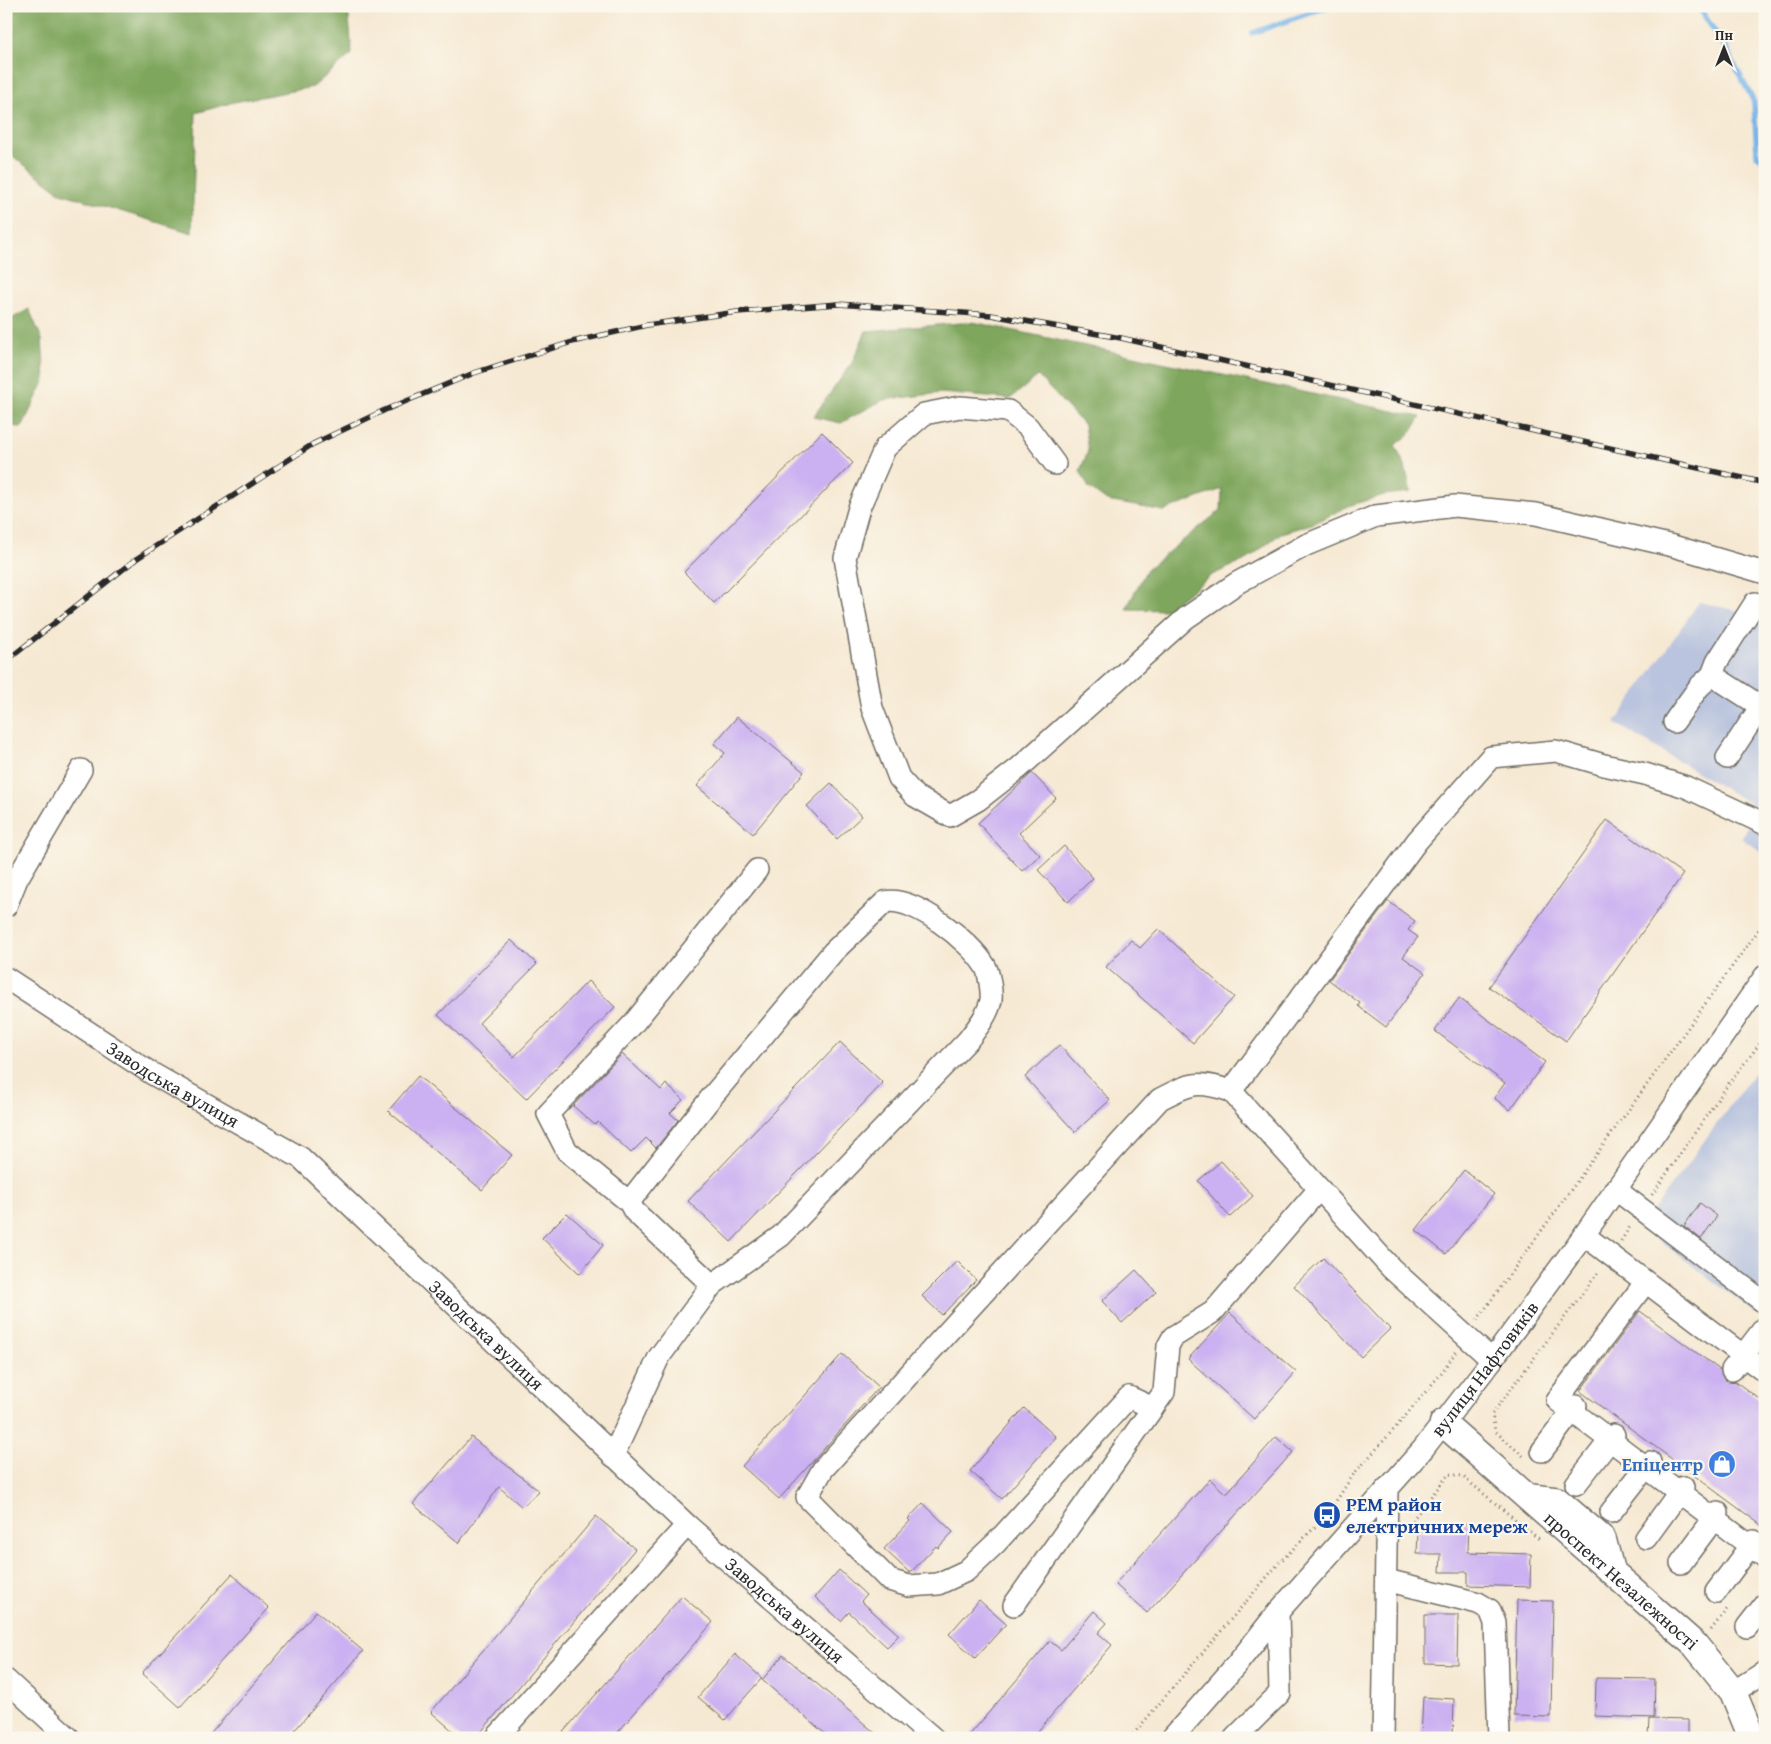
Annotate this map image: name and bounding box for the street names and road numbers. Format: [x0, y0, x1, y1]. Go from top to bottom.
street label: Заводська вулиця [101, 1034, 245, 1134]
street label: Заводська вулиця [423, 1273, 551, 1397]
street label: вулиця Нафтовиків [1424, 1295, 1545, 1442]
street label: проспект Незалежності [1538, 1504, 1705, 1656]
street label: Заводська вулиця [719, 1550, 851, 1670]

